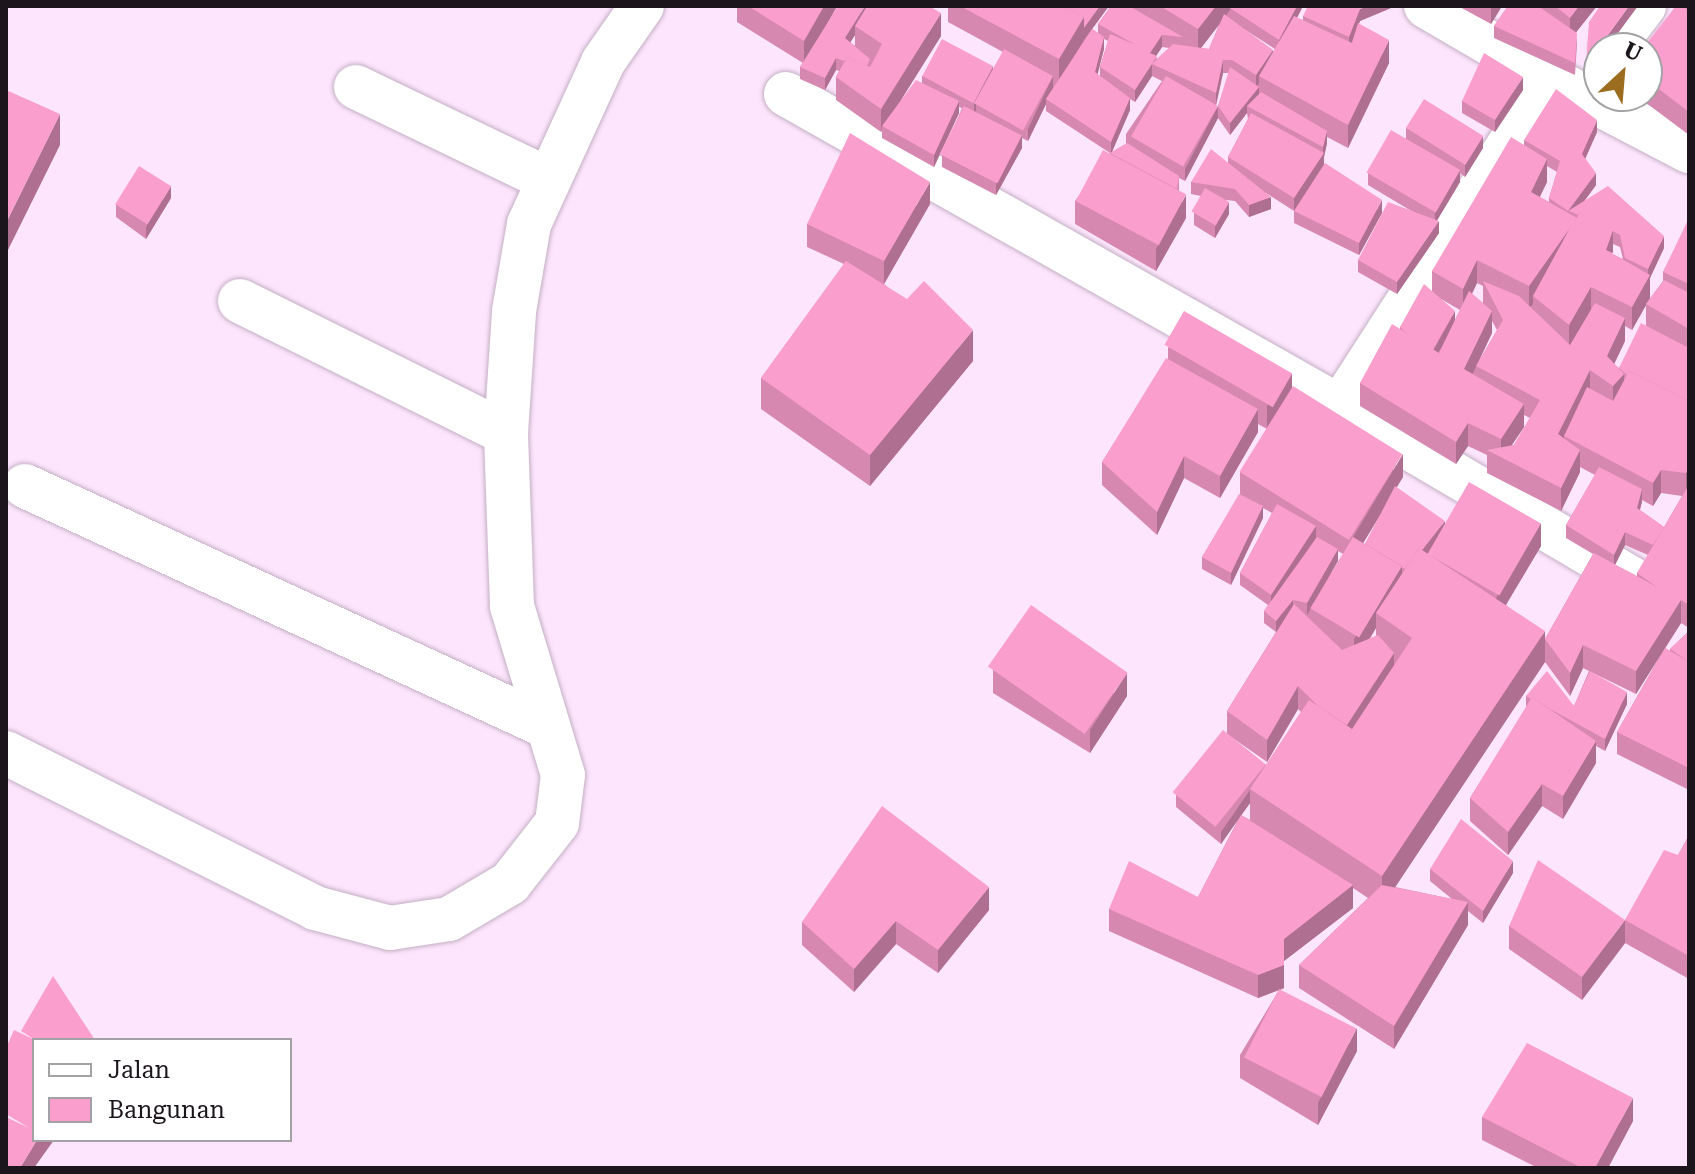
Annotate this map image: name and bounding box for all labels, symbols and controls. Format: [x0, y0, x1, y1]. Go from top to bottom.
north arrow [1583, 32, 1663, 112]
text: U [1620, 37, 1646, 67]
legend [32, 1038, 292, 1142]
text: Jalan [108, 1056, 170, 1084]
text: Bangunan [108, 1096, 225, 1124]

